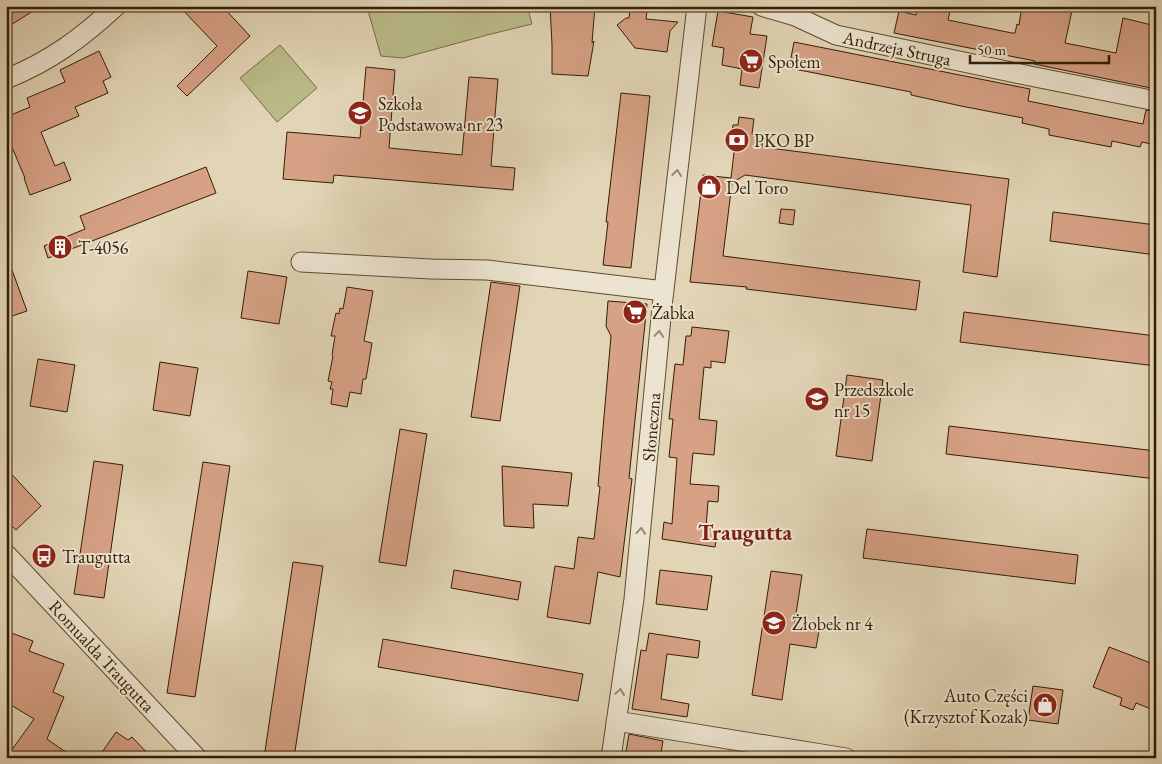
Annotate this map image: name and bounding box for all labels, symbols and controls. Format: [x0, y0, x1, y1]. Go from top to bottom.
street label: Andrzeja Struga [840, 25, 954, 71]
scale bar [970, 32, 1108, 64]
text: 50 m [977, 40, 1006, 59]
supermarket icon: Społem [738, 48, 764, 74]
place label: Społem [768, 50, 820, 73]
place label: Szkoła Podstawowa nr 23 [378, 92, 503, 136]
school or university icon: Szkoła Podstawowa nr 23 [347, 100, 373, 126]
bank icon: PKO BP [724, 127, 750, 153]
place label: PKO BP [754, 129, 814, 152]
one-way arrow [671, 169, 682, 177]
shop icon: Del Toro [696, 174, 722, 200]
place label: Del Toro [726, 176, 789, 199]
building icon: T-4056 [47, 234, 73, 260]
place label: T-4056 [78, 236, 129, 259]
supermarket icon: Żabka [622, 299, 648, 325]
place label: Żabka [652, 301, 695, 324]
one-way arrow [653, 330, 664, 338]
place label: Przedszkole nr 15 [834, 378, 914, 422]
school or university icon: Przedszkole nr 15 [804, 386, 830, 412]
street label: Słoneczna [637, 391, 666, 462]
district label: Traugutta [698, 518, 792, 547]
one-way arrow [635, 527, 646, 535]
bus stop icon: Traugutta [31, 543, 57, 569]
place label: Traugutta [62, 545, 132, 568]
street label: Romualda Traugutta [44, 595, 161, 718]
school or university icon: Żłobek nr 4 [761, 610, 787, 636]
place label: Żłobek nr 4 [792, 612, 873, 635]
place label: Auto Części (Krzysztof Kozak) [904, 684, 1029, 728]
one-way arrow [615, 688, 625, 697]
shop icon: Auto Części (Krzysztof Kozak) [1032, 692, 1058, 718]

